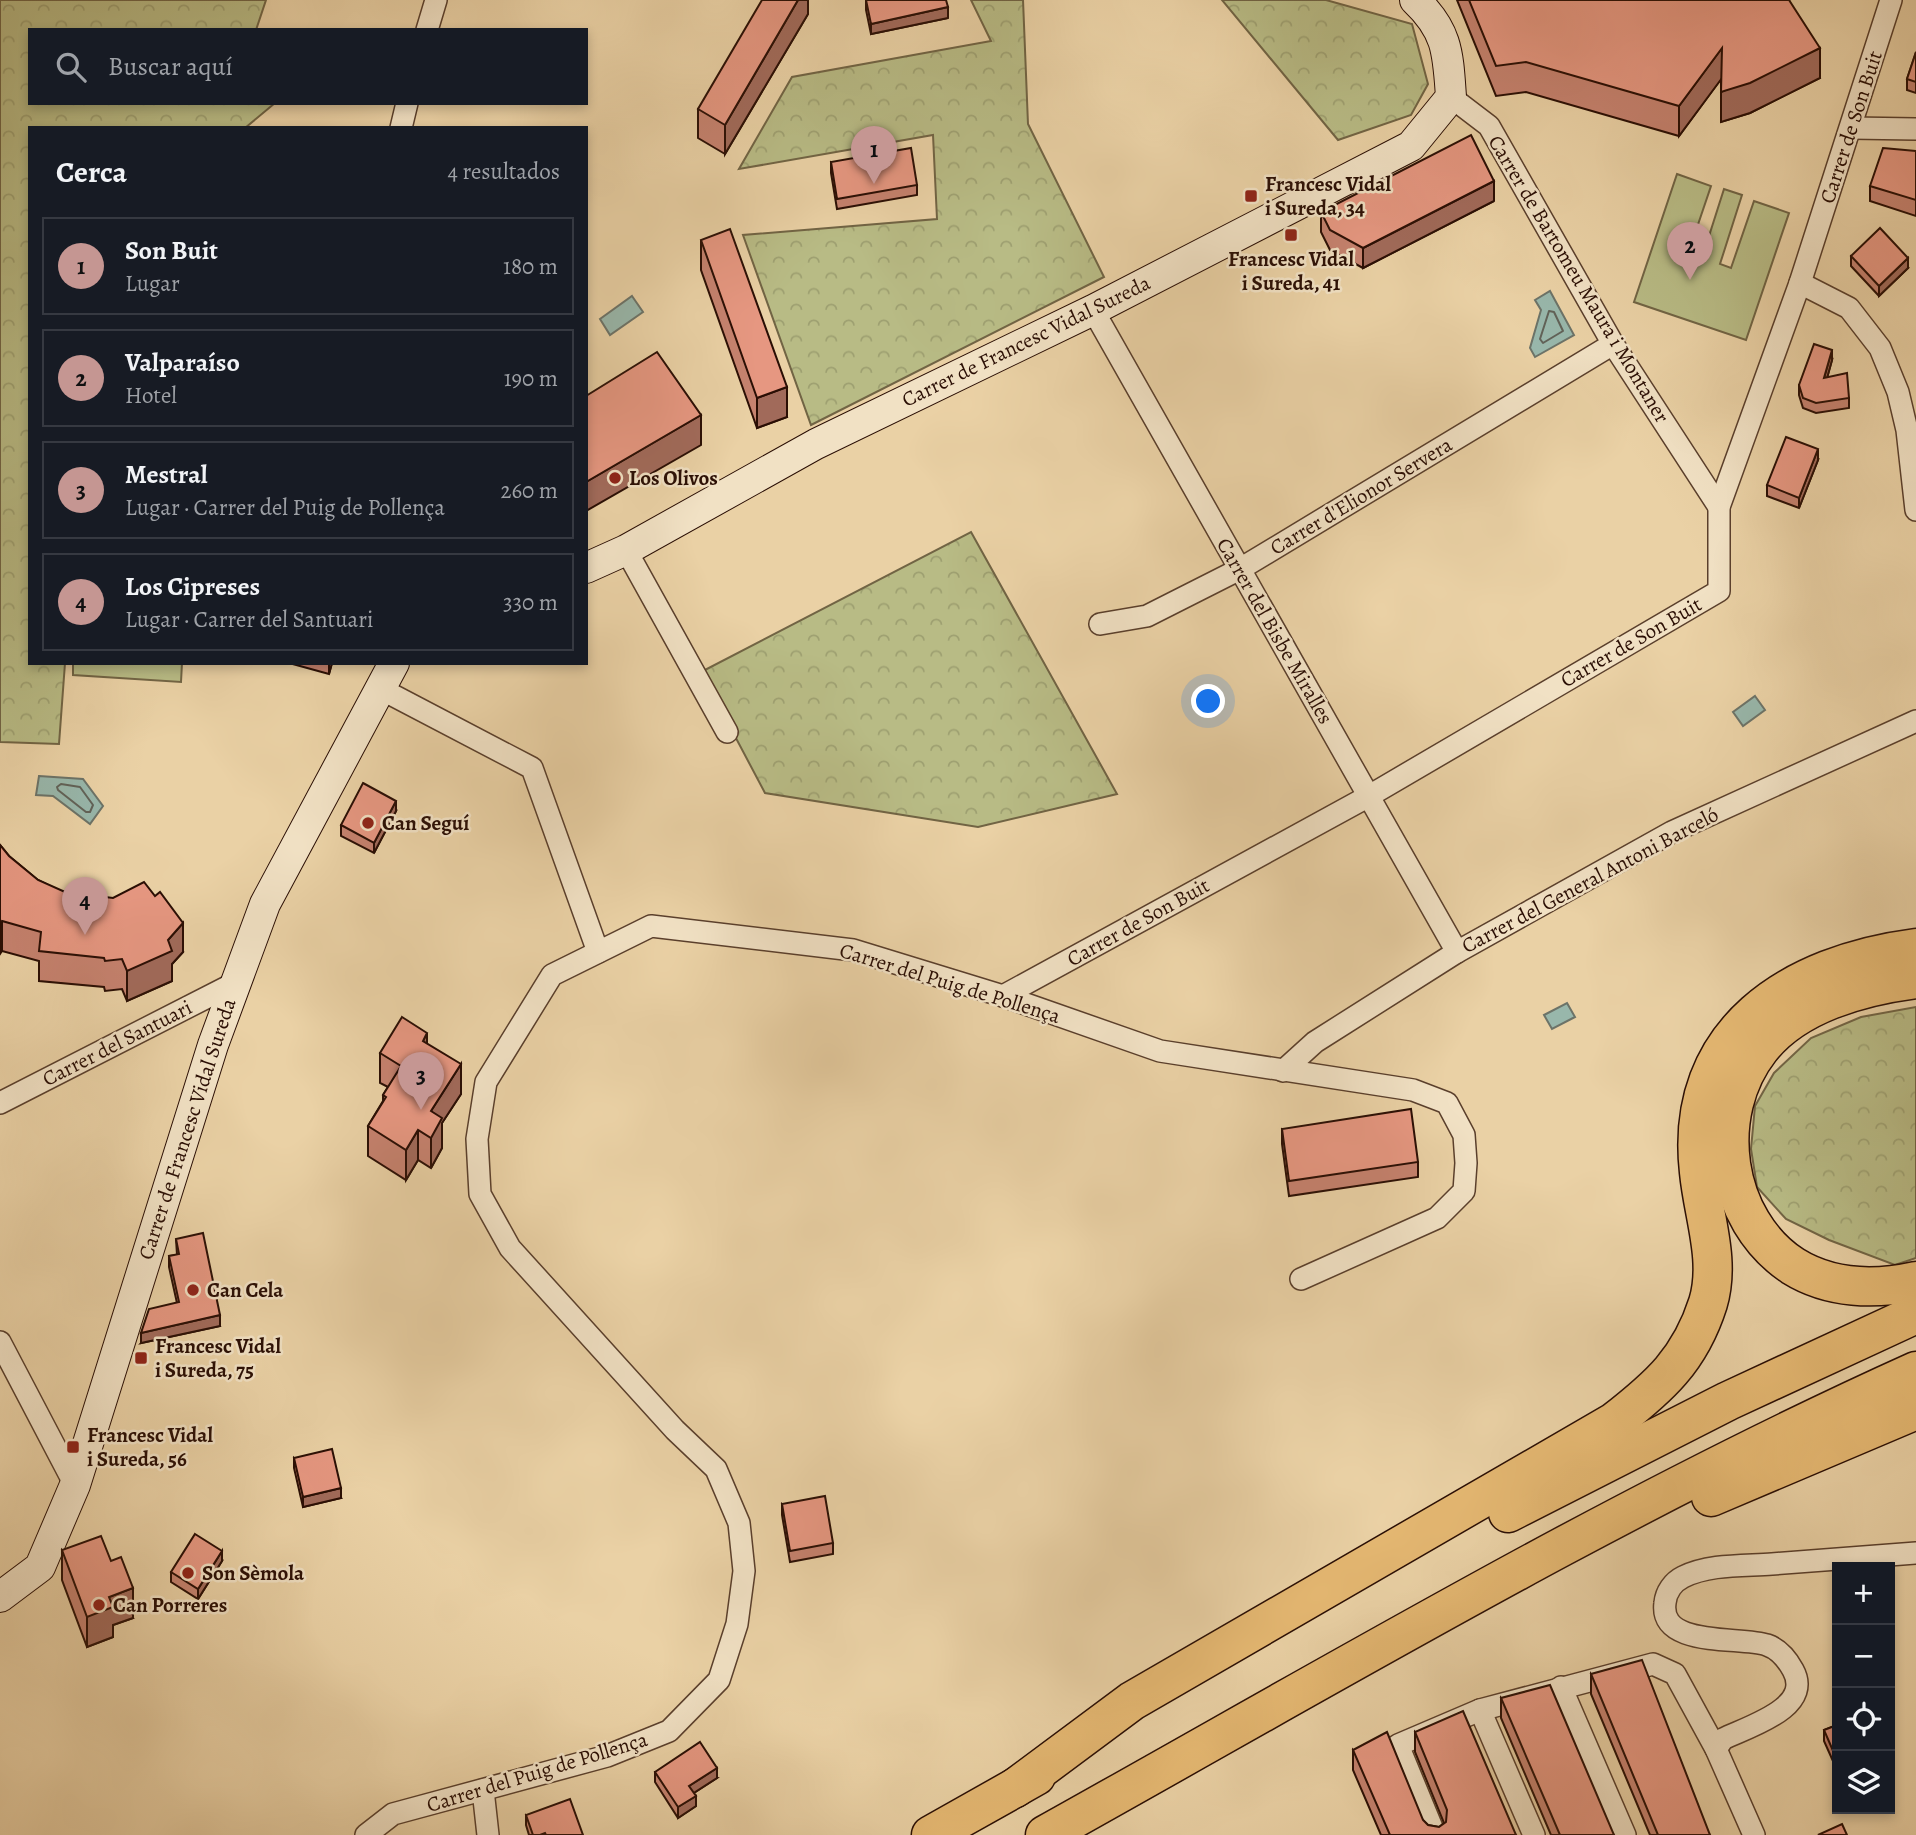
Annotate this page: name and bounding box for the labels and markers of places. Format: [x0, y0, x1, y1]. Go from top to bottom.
pin: 1 [851, 126, 897, 184]
place label: Francesc Vidal i Sureda, 34 [1265, 170, 1391, 222]
marker: Francesc Vidal i Sureda, 34 [1243, 188, 1259, 204]
pin: 2 [1667, 222, 1713, 280]
marker: Francesc Vidal i Sureda, 41 [1283, 227, 1299, 243]
place label: Francesc Vidal i Sureda, 41 [1228, 245, 1354, 297]
place label: Los Olivos [629, 464, 718, 492]
marker: Los Olivos [607, 470, 623, 486]
place label: Can Seguí [382, 809, 469, 837]
marker: Can Seguí [360, 815, 376, 831]
pin: 4 [62, 877, 108, 935]
pin: 3 [398, 1052, 444, 1110]
place label: Can Cela [207, 1276, 284, 1304]
marker: Can Cela [185, 1282, 201, 1298]
place label: Francesc Vidal i Sureda, 75 [155, 1332, 281, 1384]
marker: Francesc Vidal i Sureda, 75 [133, 1350, 149, 1366]
place label: Francesc Vidal i Sureda, 56 [87, 1421, 213, 1473]
marker: Francesc Vidal i Sureda, 56 [65, 1439, 81, 1455]
place label: Son Sèmola [202, 1559, 305, 1587]
marker: Son Sèmola [180, 1565, 196, 1581]
place label: Can Porreres [113, 1591, 227, 1619]
marker: Can Porreres [91, 1597, 107, 1613]

